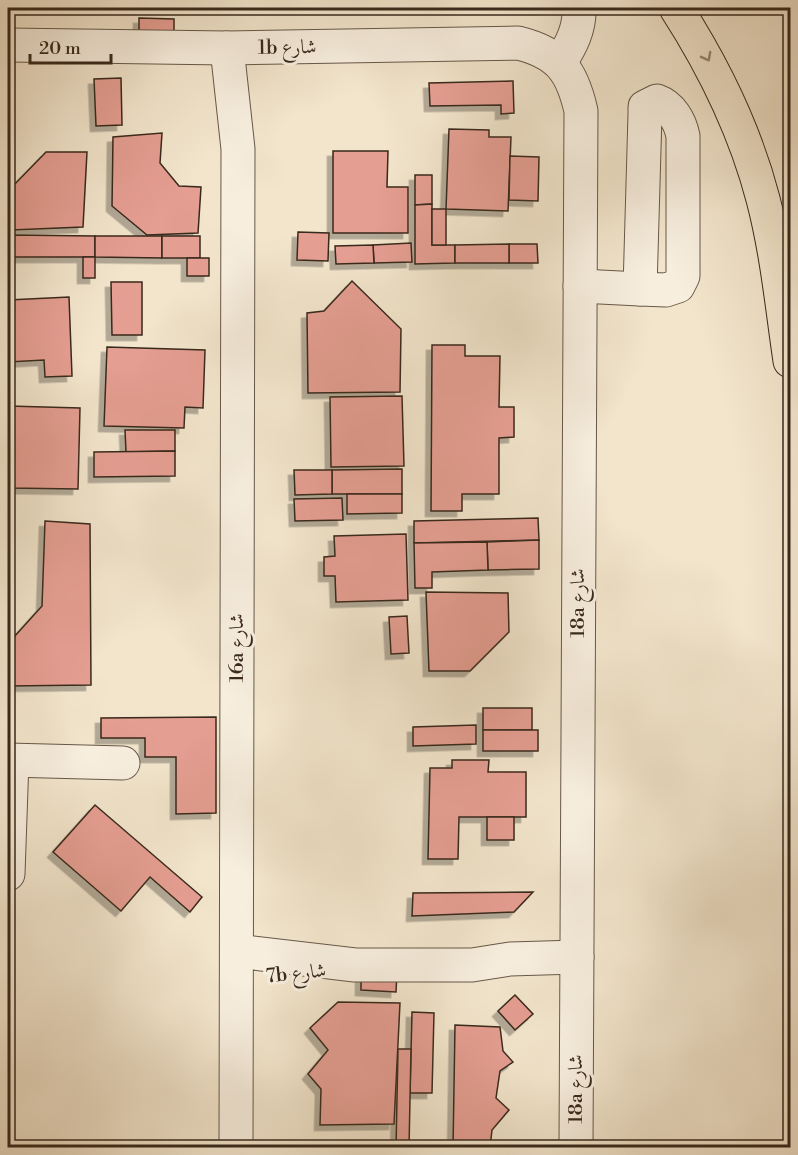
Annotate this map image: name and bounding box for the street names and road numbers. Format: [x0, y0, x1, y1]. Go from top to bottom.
street label: 1b شارع [257, 35, 317, 65]
street label: 18a شارع [566, 568, 595, 638]
street label: 16a شارع [225, 614, 254, 683]
street label: 7b شارع [265, 958, 328, 994]
street label: 18a شارع [564, 1054, 593, 1124]

